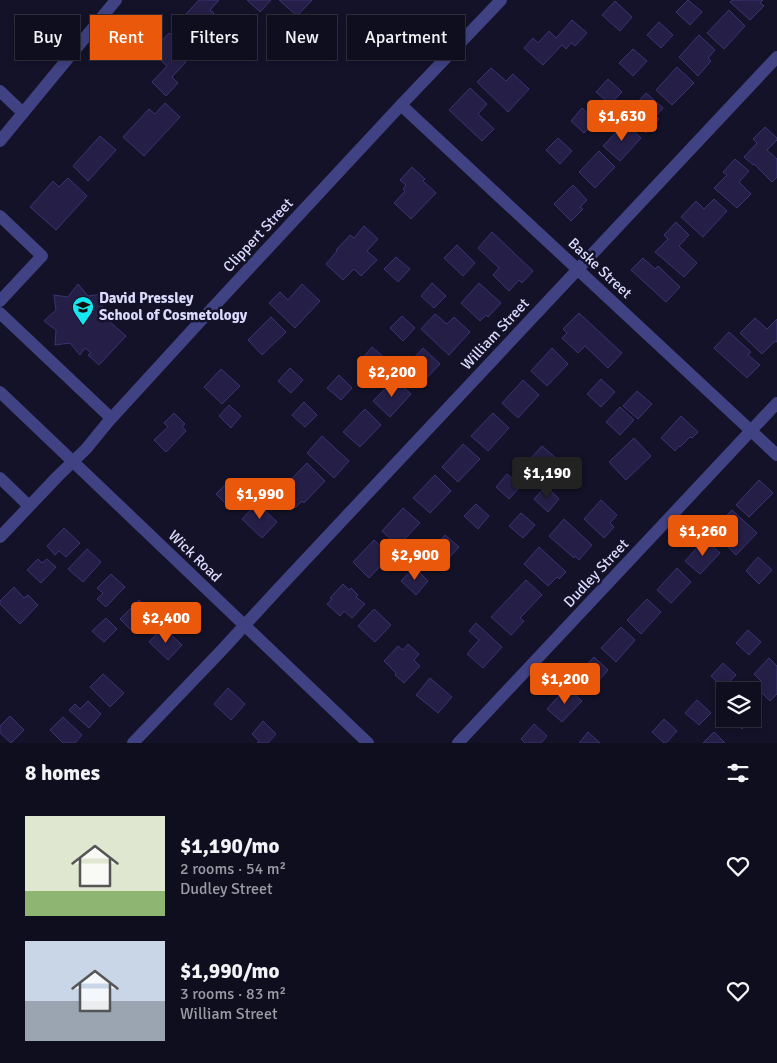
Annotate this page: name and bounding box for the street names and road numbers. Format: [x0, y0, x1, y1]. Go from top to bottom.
street label: Clippert Street [219, 194, 297, 276]
street label: Baske Street [564, 234, 636, 302]
street label: William Street [457, 294, 533, 374]
street label: Wick Road [165, 526, 225, 586]
street label: Dudley Street [560, 535, 632, 611]

